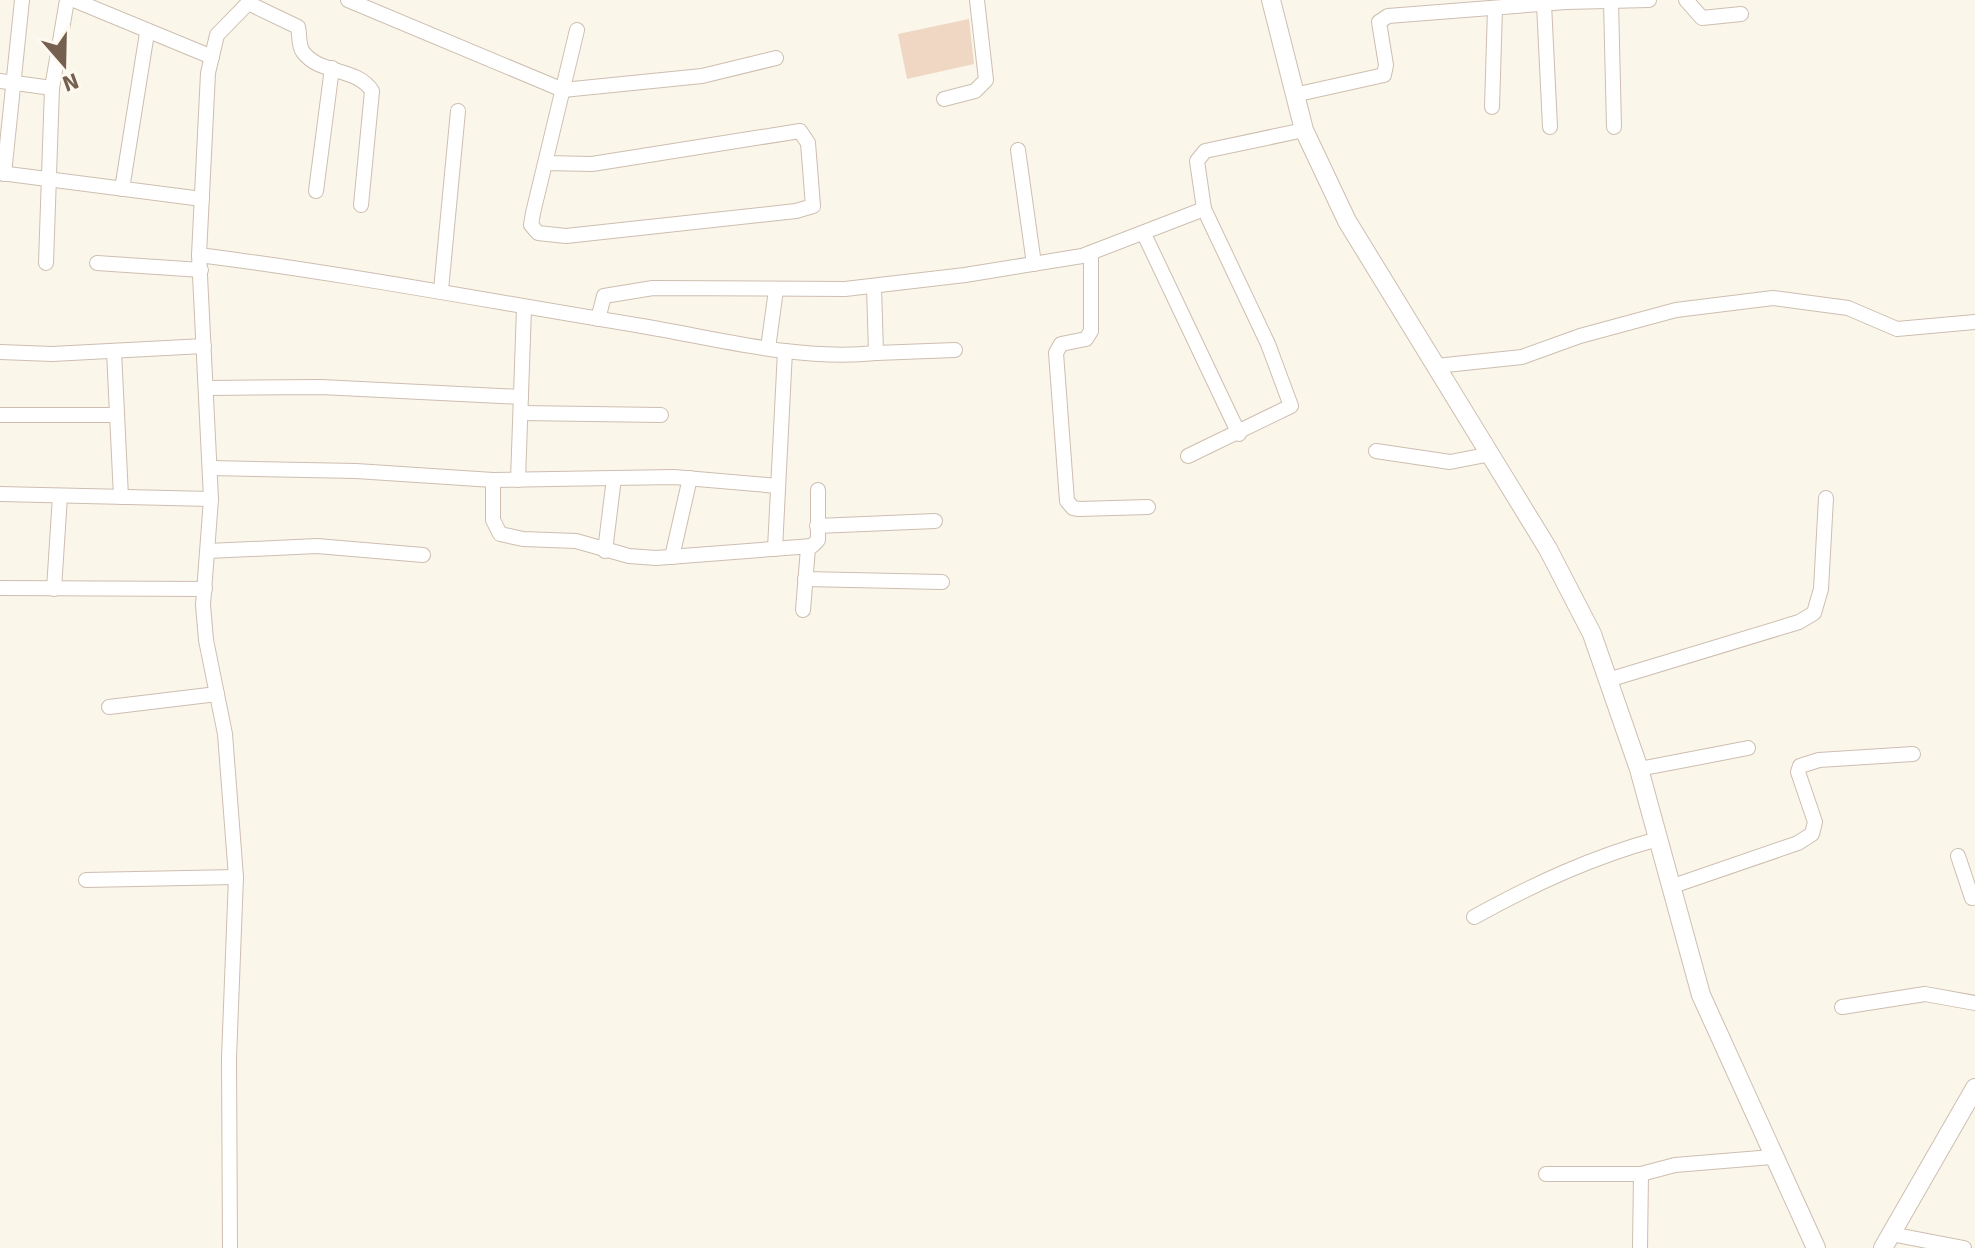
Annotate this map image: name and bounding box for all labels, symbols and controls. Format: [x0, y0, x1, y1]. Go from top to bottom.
north arrow [24, 24, 104, 104]
text: N [59, 67, 82, 98]

